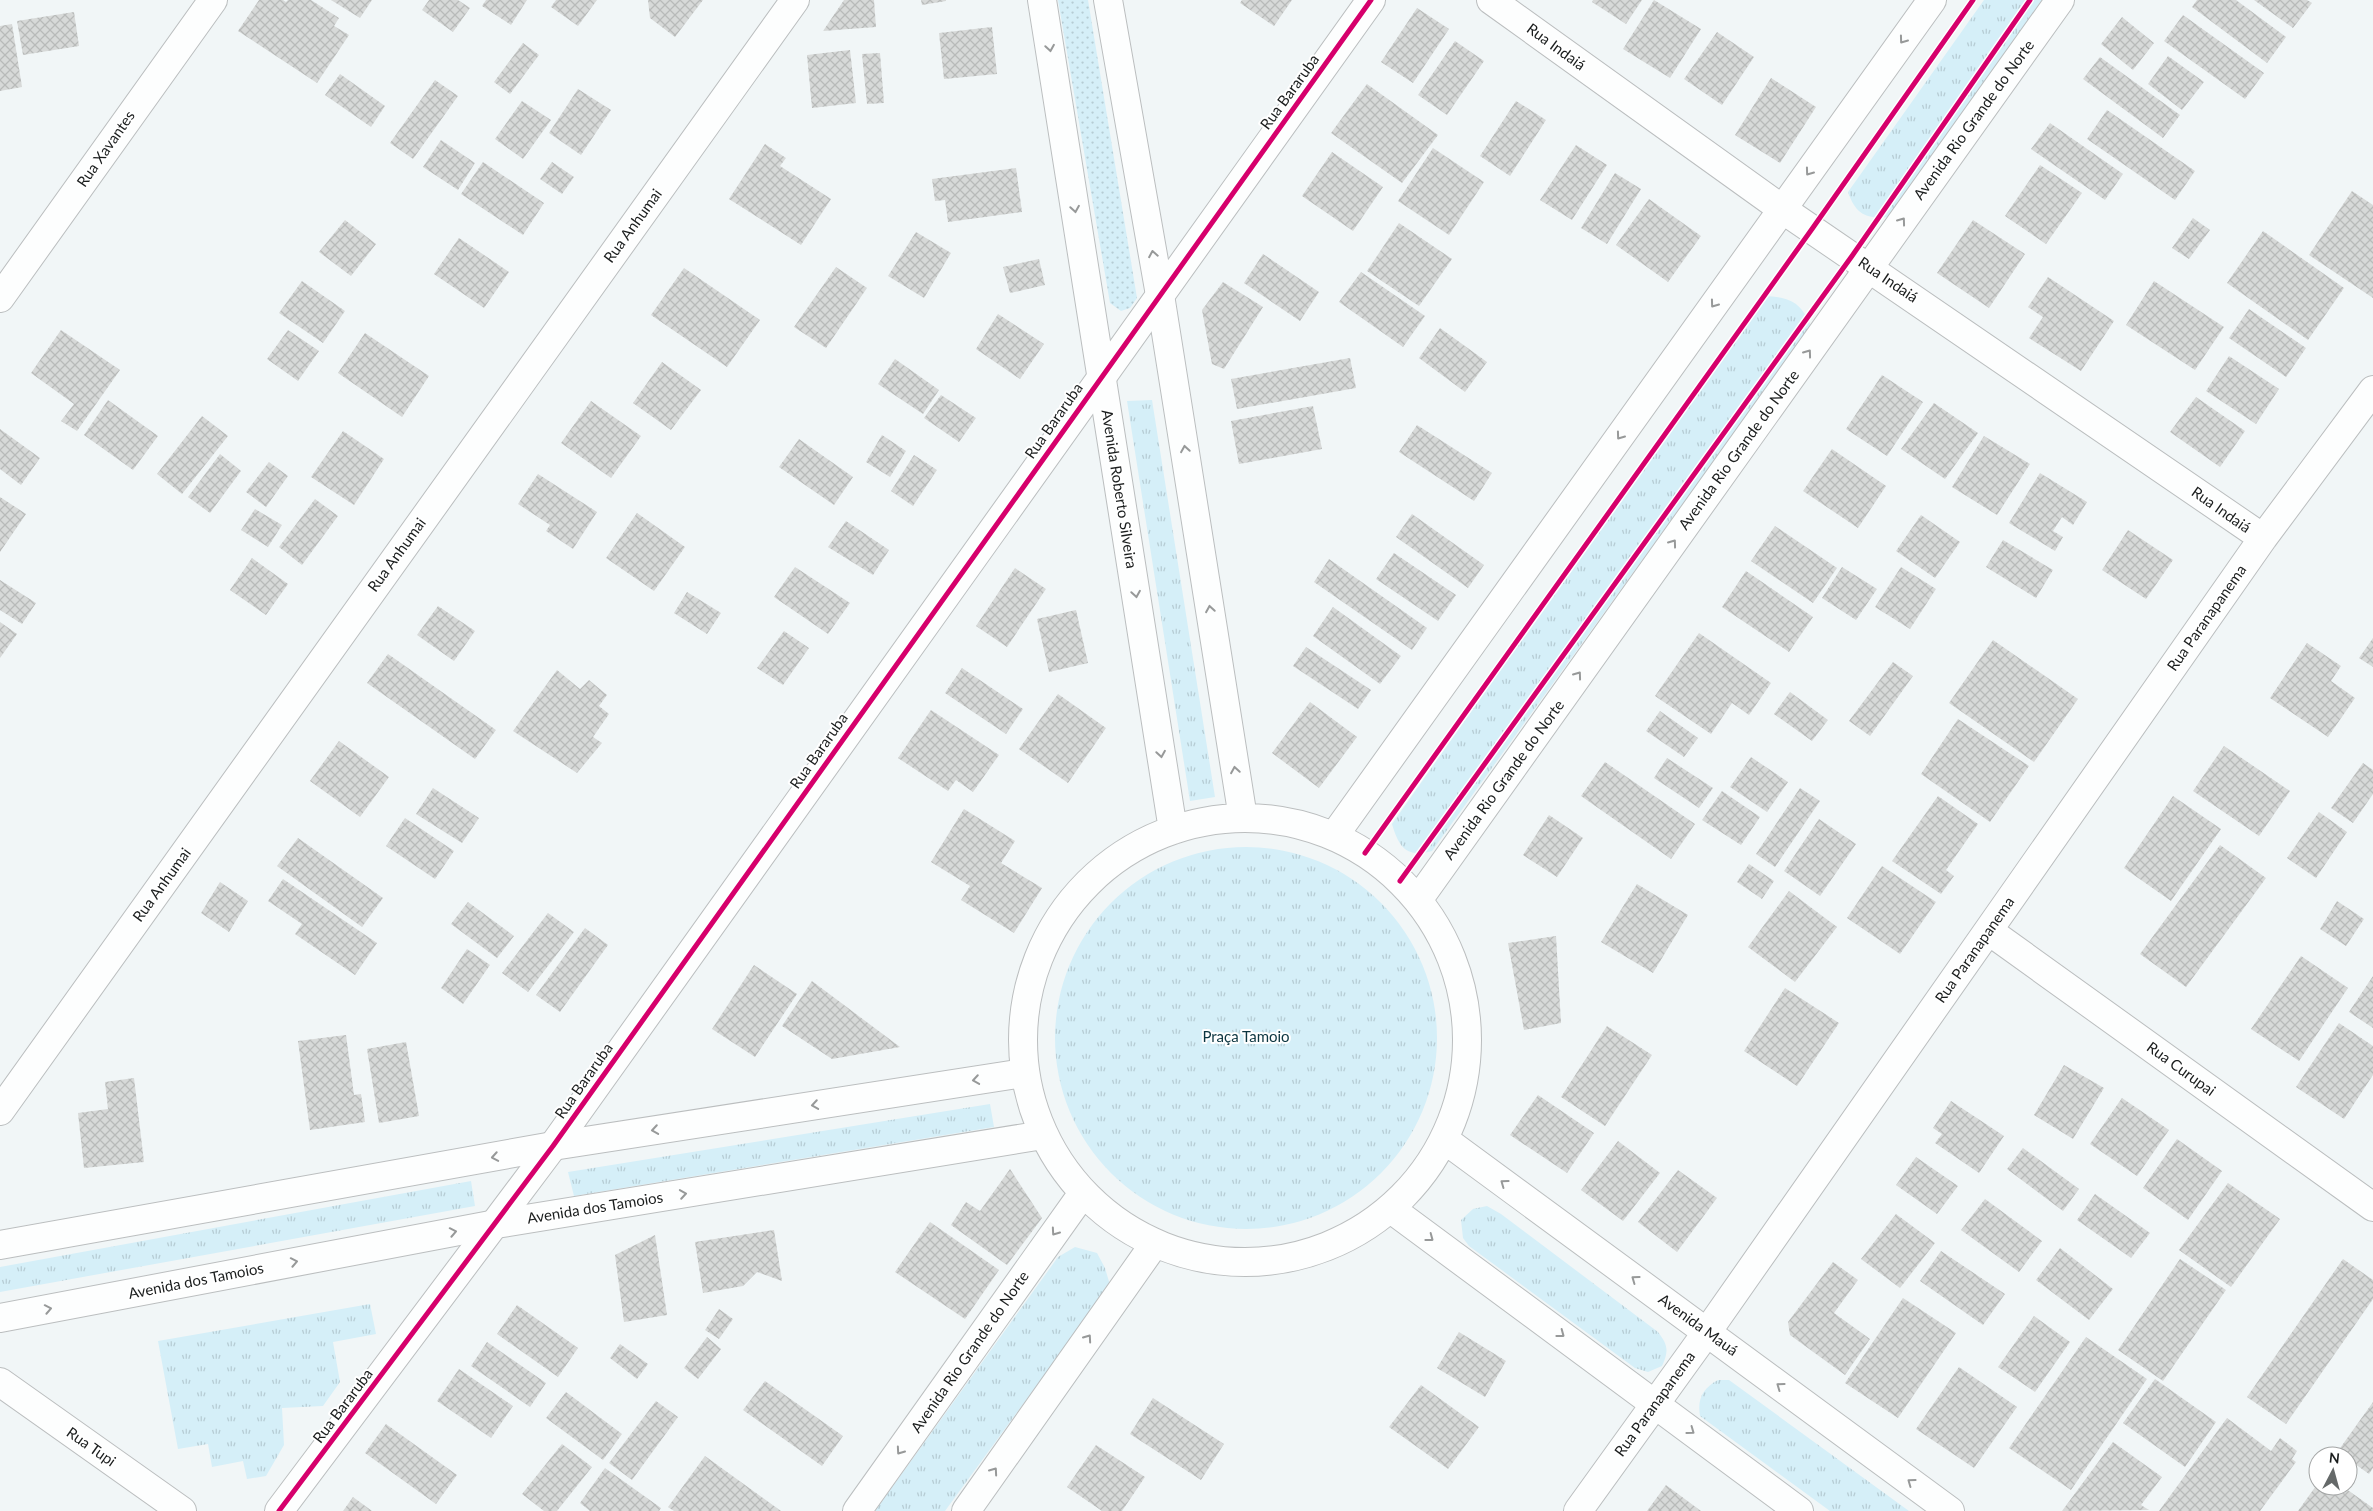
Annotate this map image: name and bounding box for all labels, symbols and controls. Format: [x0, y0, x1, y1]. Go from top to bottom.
street label: Rua Indaiá [1524, 19, 1589, 73]
one-way arrow [1900, 34, 1909, 44]
street label: Avenida Rio Grande do Norte [1909, 36, 2037, 203]
one-way arrow [1044, 44, 1054, 53]
street label: Rua Bararuba [1256, 50, 1322, 132]
street label: Rua Xavantes [72, 107, 138, 190]
one-way arrow [1806, 166, 1815, 176]
street label: Rua Anhumai [599, 185, 665, 266]
one-way arrow [1069, 205, 1080, 213]
one-way arrow [1896, 217, 1905, 227]
one-way arrow [1149, 249, 1159, 258]
street label: Rua Indaiá [1855, 253, 1922, 306]
one-way arrow [1711, 298, 1720, 308]
one-way arrow [1802, 350, 1811, 359]
street label: Avenida Rio Grande do Norte [1674, 366, 1802, 533]
street label: Rua Bararuba [1020, 379, 1086, 462]
street label: Avenida Roberto Silveira [1099, 408, 1141, 570]
one-way arrow [1617, 430, 1626, 440]
one-way arrow [1180, 444, 1190, 453]
street label: Rua Indaiá [2189, 482, 2255, 536]
street label: Rua Anhumai [363, 514, 429, 595]
one-way arrow [1667, 539, 1676, 549]
street label: Rua Paranapanema [2163, 561, 2250, 674]
one-way arrow [1130, 590, 1140, 598]
one-way arrow [1205, 605, 1216, 613]
one-way arrow [1572, 671, 1581, 681]
street label: Avenida Rio Grande do Norte [1439, 696, 1567, 863]
street label: Rua Bararuba [785, 709, 851, 792]
one-way arrow [1156, 750, 1166, 759]
one-way arrow [1231, 765, 1241, 774]
street label: Rua Anhumai [128, 844, 194, 925]
street label: Rua Paranapanema [1931, 893, 2018, 1006]
park label: Praça Tamoio [1202, 1027, 1290, 1045]
street label: Rua Curupai [2144, 1037, 2219, 1099]
street label: Rua Bararuba [550, 1039, 616, 1122]
one-way arrow [972, 1074, 980, 1085]
one-way arrow [811, 1099, 819, 1110]
one-way arrow [651, 1125, 659, 1135]
one-way arrow [490, 1151, 499, 1161]
one-way arrow [1500, 1180, 1510, 1189]
street label: Avenida dos Tamoios [526, 1187, 664, 1227]
one-way arrow [678, 1189, 687, 1199]
one-way arrow [1052, 1227, 1061, 1236]
one-way arrow [449, 1228, 458, 1238]
one-way arrow [1424, 1232, 1433, 1240]
street label: Avenida dos Tamoios [127, 1258, 265, 1302]
one-way arrow [289, 1258, 298, 1268]
street label: Avenida Rio Grande do Norte [906, 1267, 1032, 1436]
one-way arrow [1631, 1276, 1641, 1285]
street label: Avenida Mauá [1655, 1289, 1742, 1359]
one-way arrow [44, 1304, 52, 1314]
one-way arrow [1555, 1329, 1564, 1337]
one-way arrow [1082, 1335, 1091, 1344]
street label: Rua Paranapanema [1610, 1347, 1698, 1459]
street label: Rua Bararuba [308, 1365, 376, 1446]
one-way arrow [1776, 1383, 1786, 1392]
street label: Rua Tupi [63, 1423, 120, 1470]
one-way arrow [1685, 1425, 1695, 1434]
one-way arrow [897, 1445, 906, 1454]
north arrow [2308, 1446, 2358, 1496]
text: N [2328, 1449, 2341, 1467]
one-way arrow [988, 1467, 997, 1477]
one-way arrow [1907, 1479, 1917, 1488]

